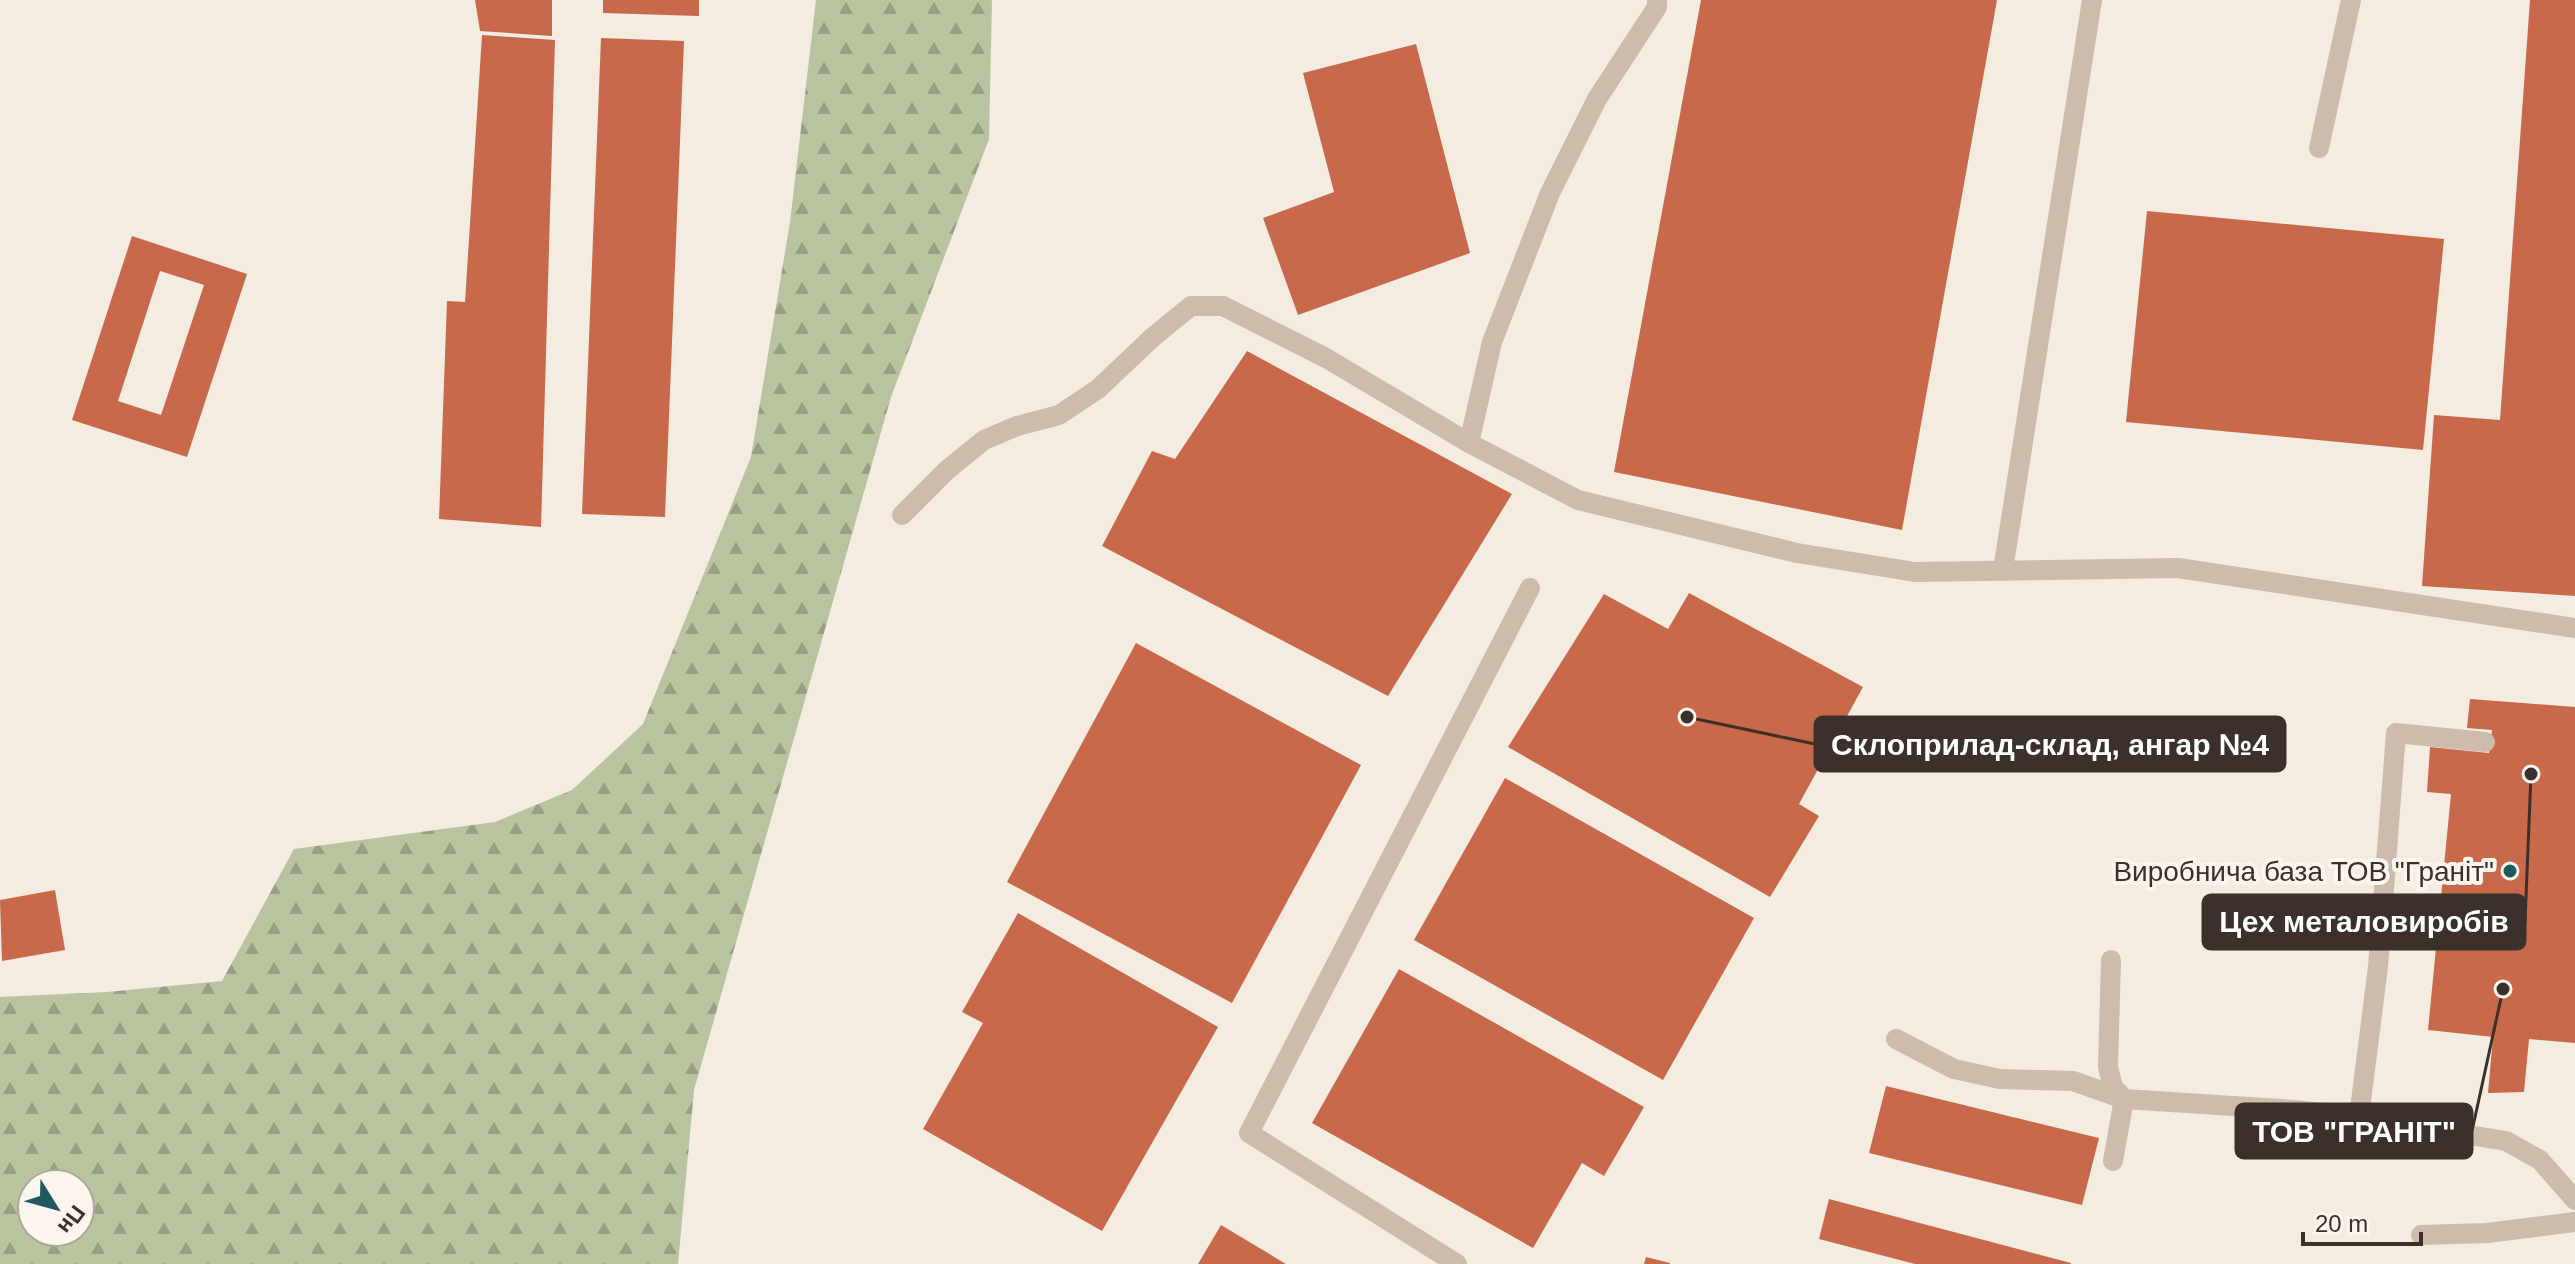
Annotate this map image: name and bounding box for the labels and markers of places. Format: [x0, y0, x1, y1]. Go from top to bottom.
callout: Склоприлад-склад, ангар №4 [1815, 717, 2285, 771]
place label: Виробнича база ТОВ "Граніт" [2113, 856, 2494, 887]
marker: Виробнича база ТОВ "Граніт" [2501, 862, 2519, 880]
callout: Цех металовиробів [2203, 895, 2525, 949]
callout: ТОВ "ГРАНІТ" [2236, 1104, 2472, 1158]

